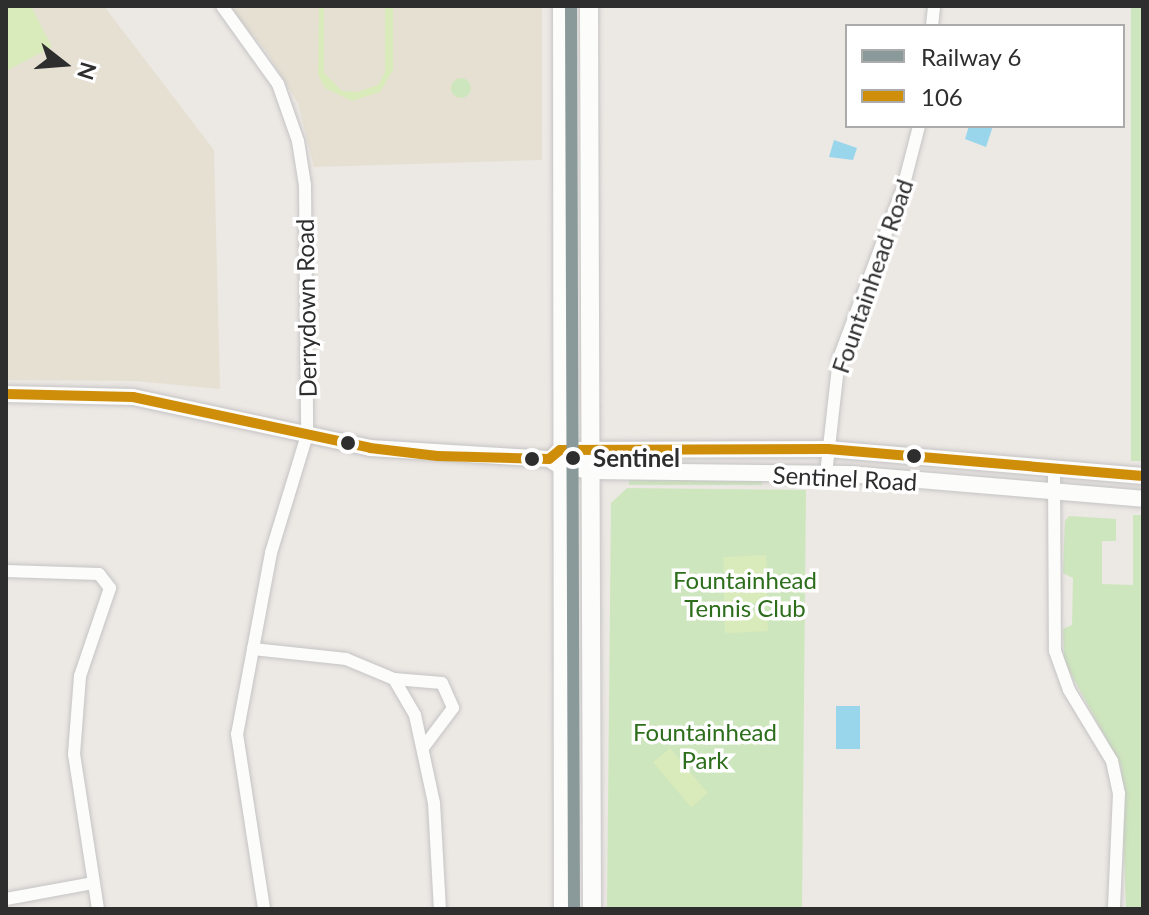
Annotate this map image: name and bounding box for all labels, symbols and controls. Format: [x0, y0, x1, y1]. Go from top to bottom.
north arrow [24, 24, 104, 104]
legend [845, 24, 1125, 128]
text: Railway 6 [921, 42, 1021, 71]
text: N [72, 59, 103, 83]
text: 106 [921, 82, 963, 111]
street label: Fountainhead Road [825, 175, 919, 377]
street label: Derrydown Road [290, 218, 322, 398]
unlabelled marker [340, 435, 356, 451]
place label: Sentinel [593, 444, 680, 472]
marker: Sentinel [560, 445, 586, 471]
unlabelled marker [906, 448, 922, 464]
unlabelled marker [524, 451, 540, 467]
street label: Sentinel Road [772, 460, 918, 496]
park label: Fountainhead Tennis Club [673, 566, 817, 622]
park label: Fountainhead Park [633, 718, 777, 774]

